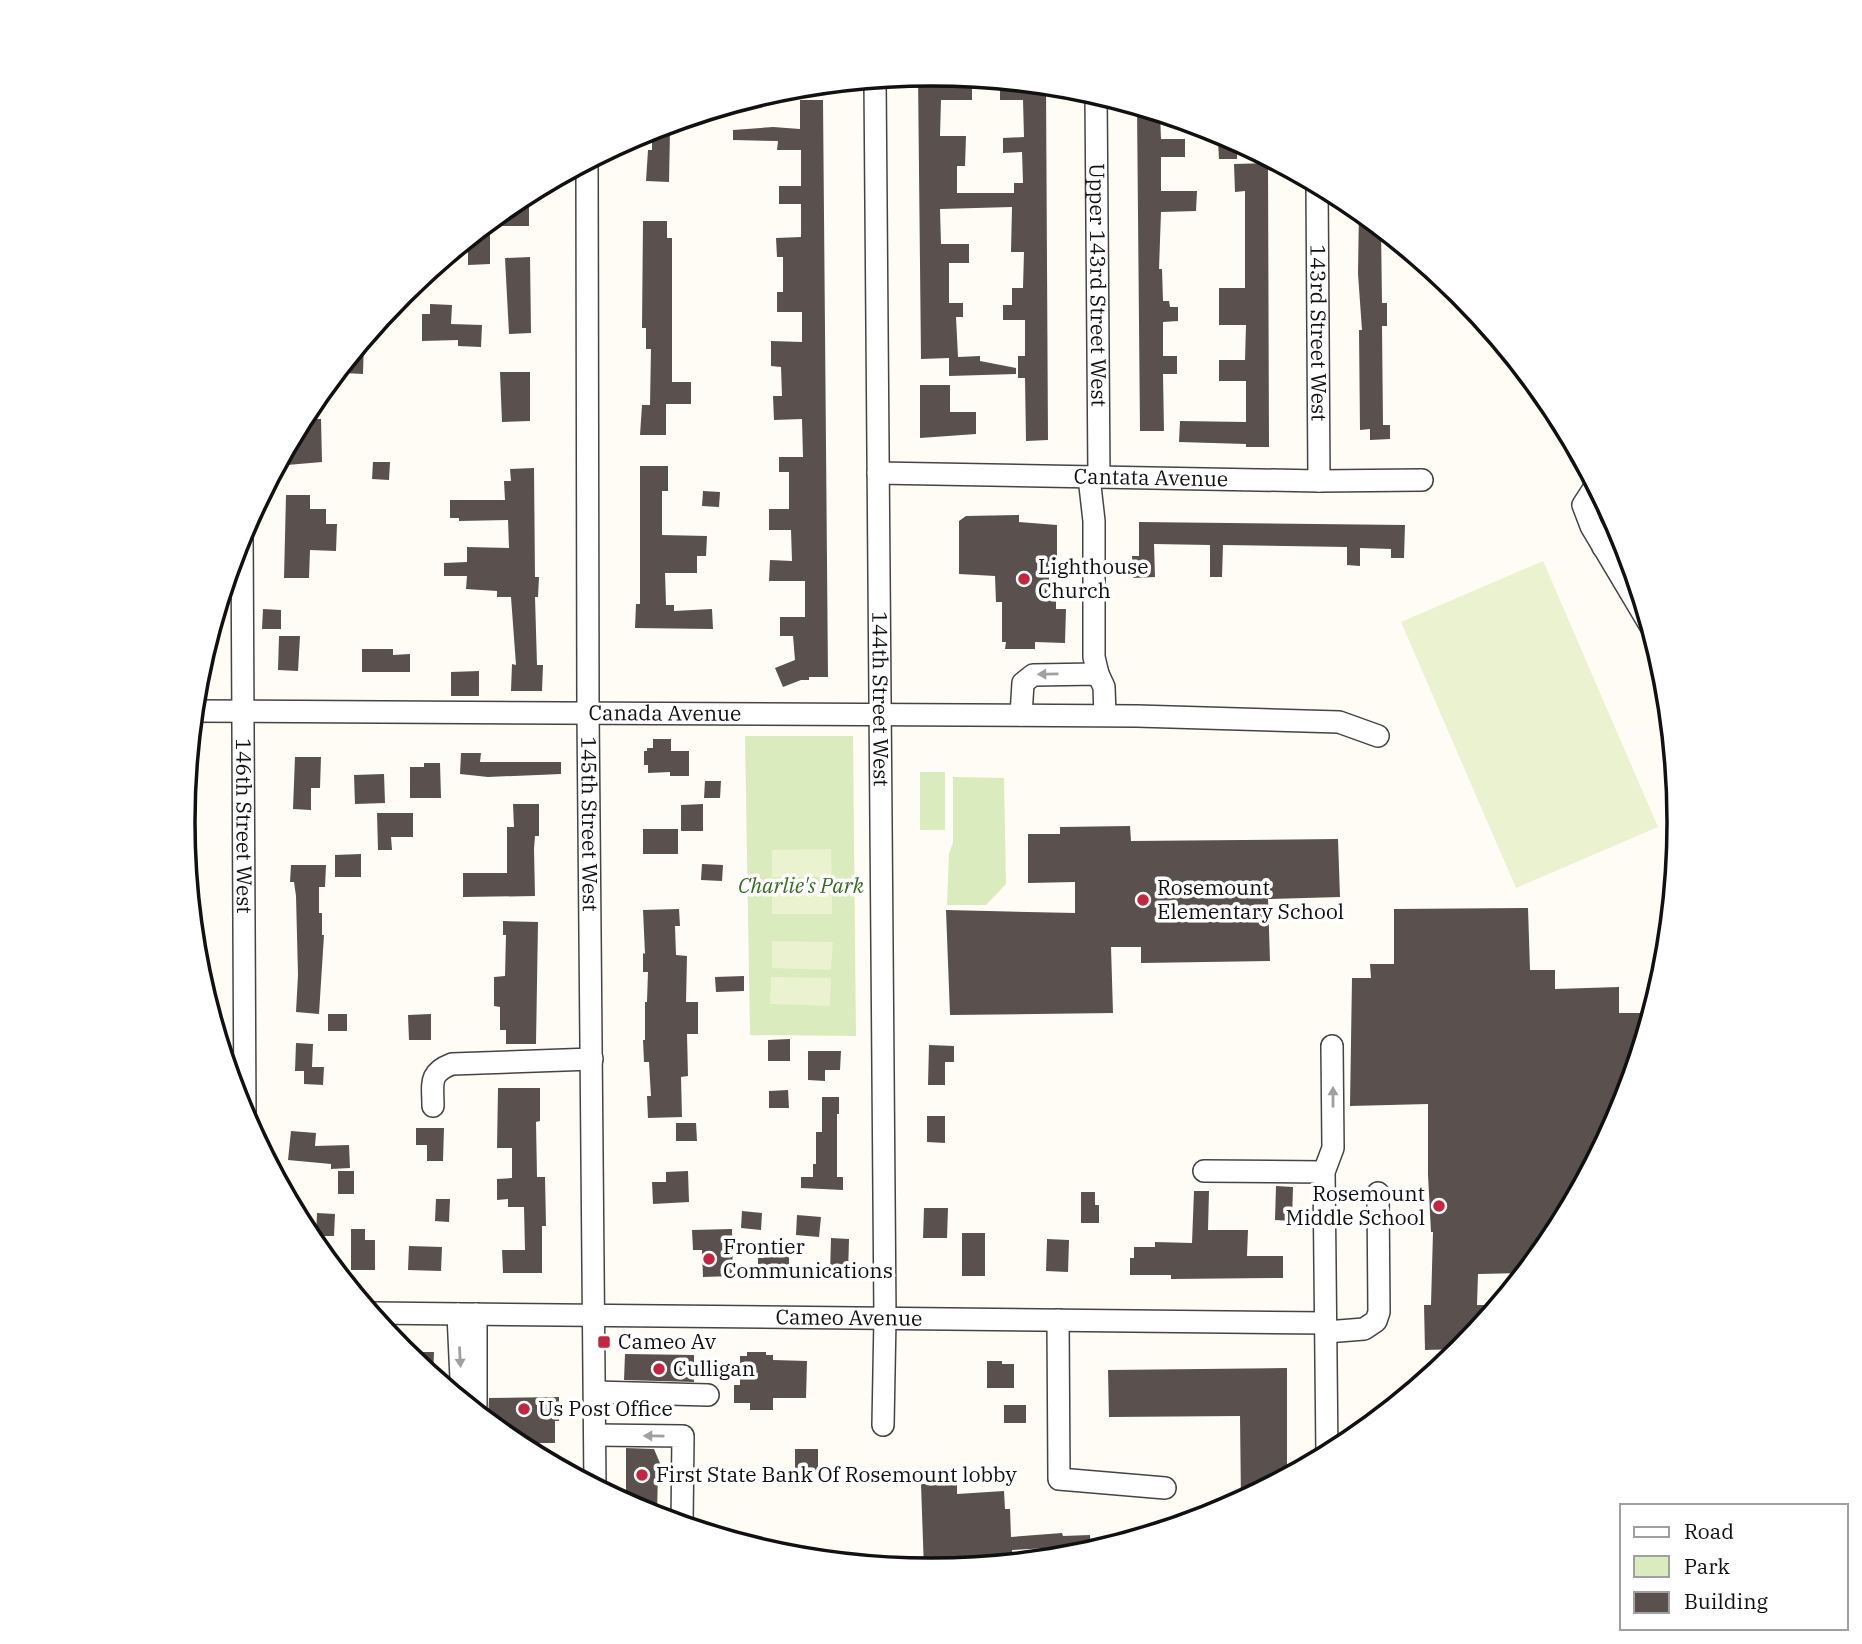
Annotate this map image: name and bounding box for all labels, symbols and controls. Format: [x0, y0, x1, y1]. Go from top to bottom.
street label: Upper 143rd Street West [1084, 163, 1113, 407]
street label: 143rd Street West [1304, 244, 1334, 422]
street label: Cantata Avenue [1073, 462, 1229, 492]
place label: Lighthouse Church [1038, 552, 1148, 604]
marker: Lighthouse Church [1016, 571, 1032, 587]
street label: 144th Street West [866, 611, 896, 787]
one-way arrow [1036, 669, 1058, 680]
street label: Canada Avenue [589, 698, 741, 727]
street label: 145th Street West [575, 736, 605, 912]
street label: 146th Street West [230, 738, 259, 914]
park label: Charlie's Park [738, 871, 865, 899]
place label: Rosemount Elementary School [1157, 873, 1344, 925]
marker: Rosemount Elementary School [1135, 892, 1151, 908]
one-way arrow [1327, 1086, 1339, 1108]
place label: Rosemount Middle School [1286, 1179, 1425, 1231]
marker: Rosemount Middle School [1431, 1198, 1447, 1214]
place label: Frontier Communications [723, 1232, 893, 1284]
marker: Frontier Communications [701, 1251, 717, 1267]
street label: Cameo Avenue [775, 1302, 923, 1332]
place label: Cameo Av [618, 1327, 717, 1355]
marker: Cameo Av [596, 1334, 612, 1350]
one-way arrow [454, 1347, 465, 1369]
place label: Culligan [673, 1354, 755, 1382]
marker: Culligan [651, 1361, 667, 1377]
place label: Us Post Office [538, 1394, 673, 1422]
marker: Us Post Office [516, 1401, 532, 1417]
one-way arrow [643, 1430, 665, 1442]
place label: First State Bank Of Rosemount lobby [656, 1460, 1018, 1488]
marker: First State Bank Of Rosemount lobby [634, 1467, 650, 1483]
legend [1620, 1504, 1848, 1630]
text: Road [1684, 1517, 1734, 1545]
text: Park [1684, 1552, 1731, 1580]
text: Building [1684, 1587, 1769, 1615]

